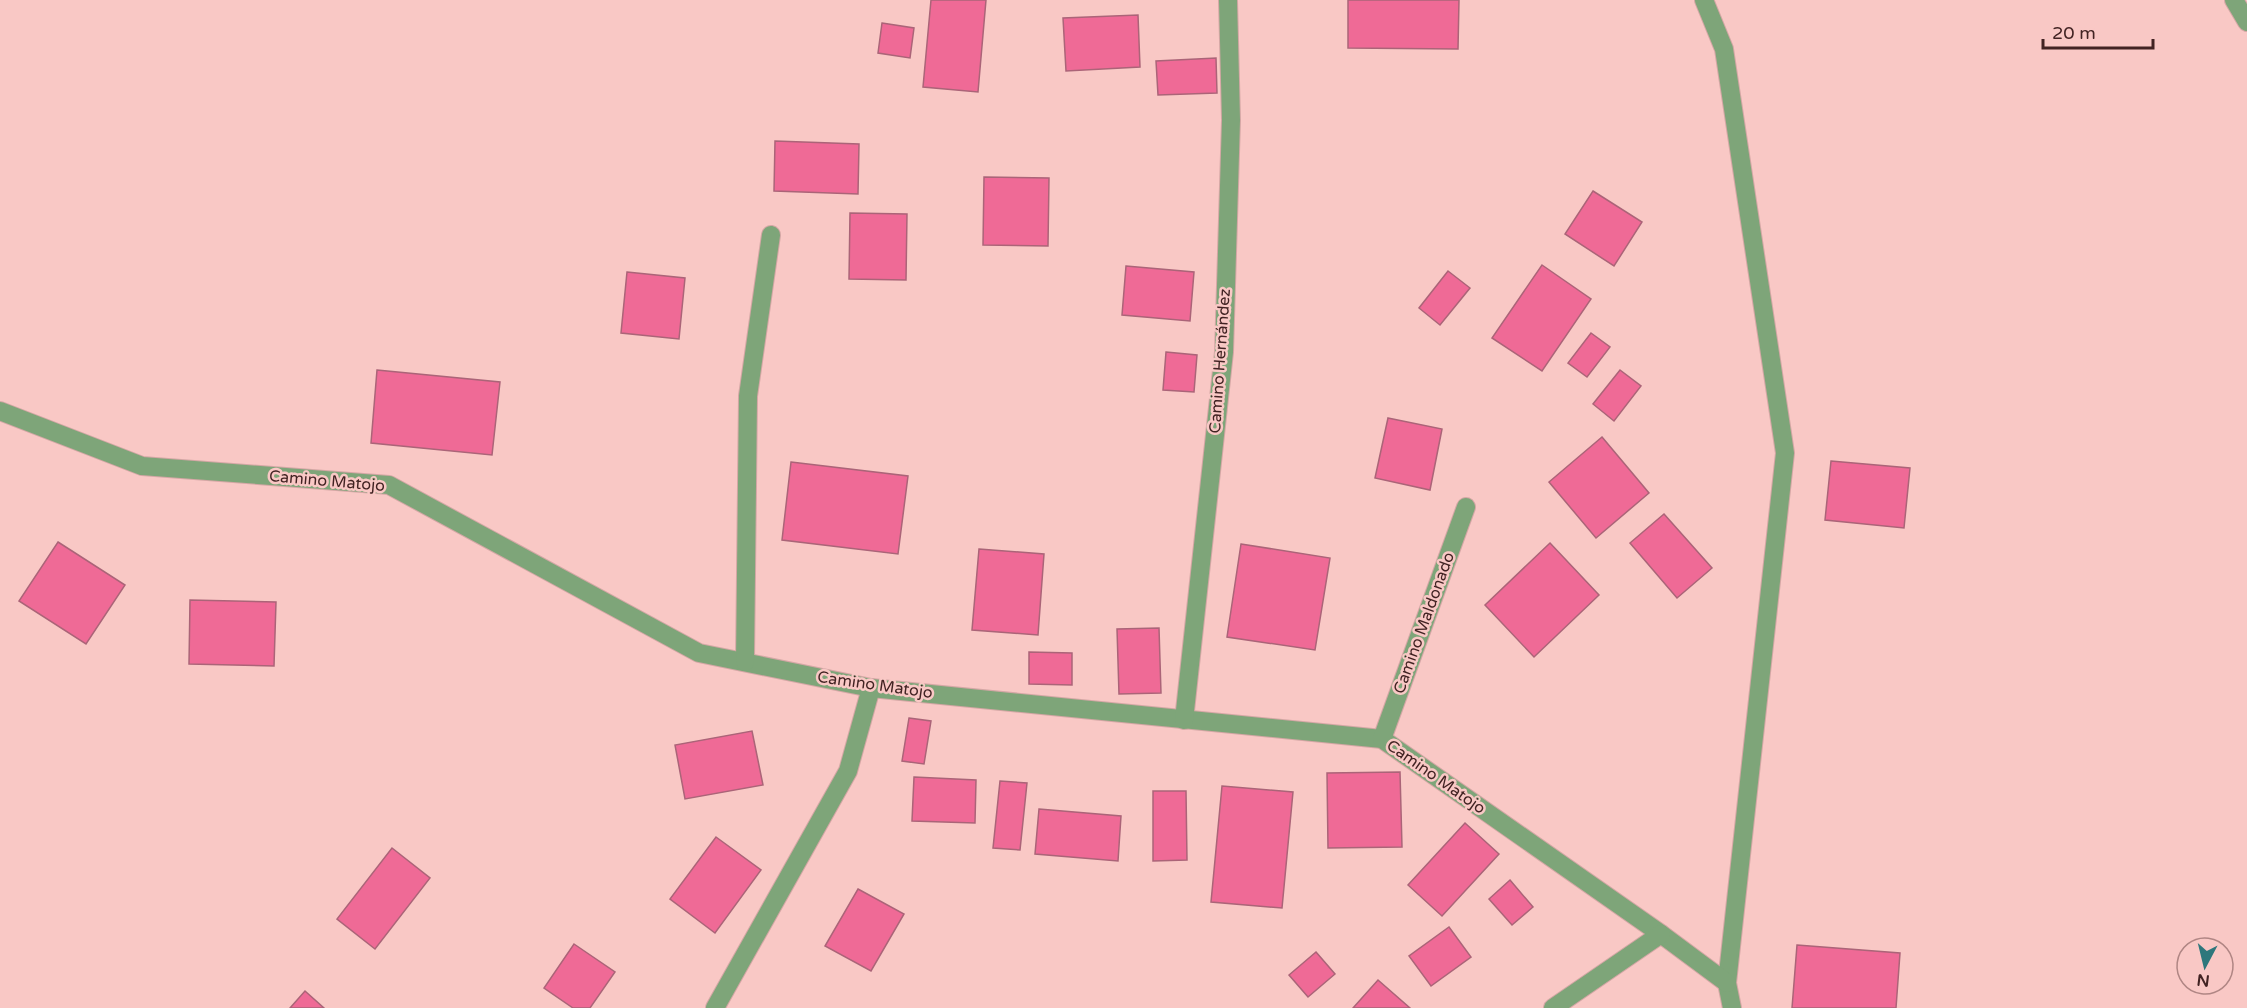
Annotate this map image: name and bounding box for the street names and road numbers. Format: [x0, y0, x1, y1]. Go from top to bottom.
street label: Camino Hernández [1205, 288, 1235, 434]
street label: Camino Matojo [268, 466, 386, 496]
street label: Camino Maldonado [1389, 549, 1459, 697]
street label: Camino Matojo [816, 667, 934, 703]
street label: Camino Matojo [1383, 735, 1489, 819]

